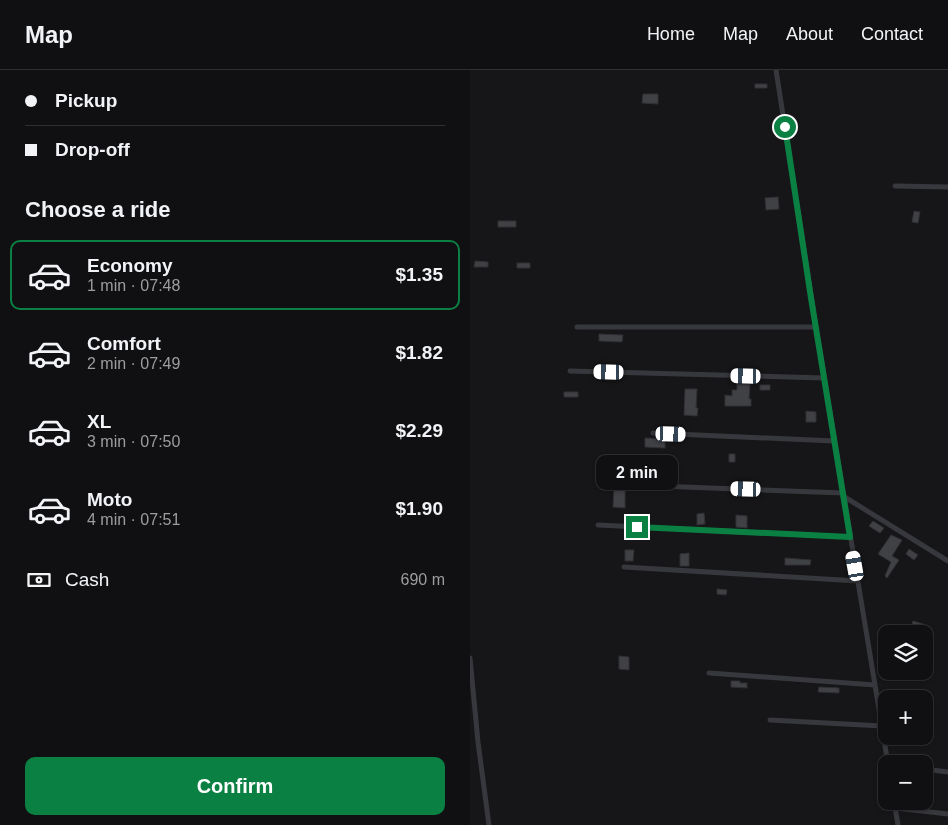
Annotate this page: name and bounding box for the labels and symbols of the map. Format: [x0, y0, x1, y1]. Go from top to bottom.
route start [774, 116, 796, 138]
car [593, 364, 624, 380]
car [730, 368, 761, 384]
car [655, 426, 686, 442]
callout: 2 min [596, 454, 678, 490]
car [730, 481, 761, 497]
route end [626, 516, 648, 538]
car [845, 550, 864, 582]

